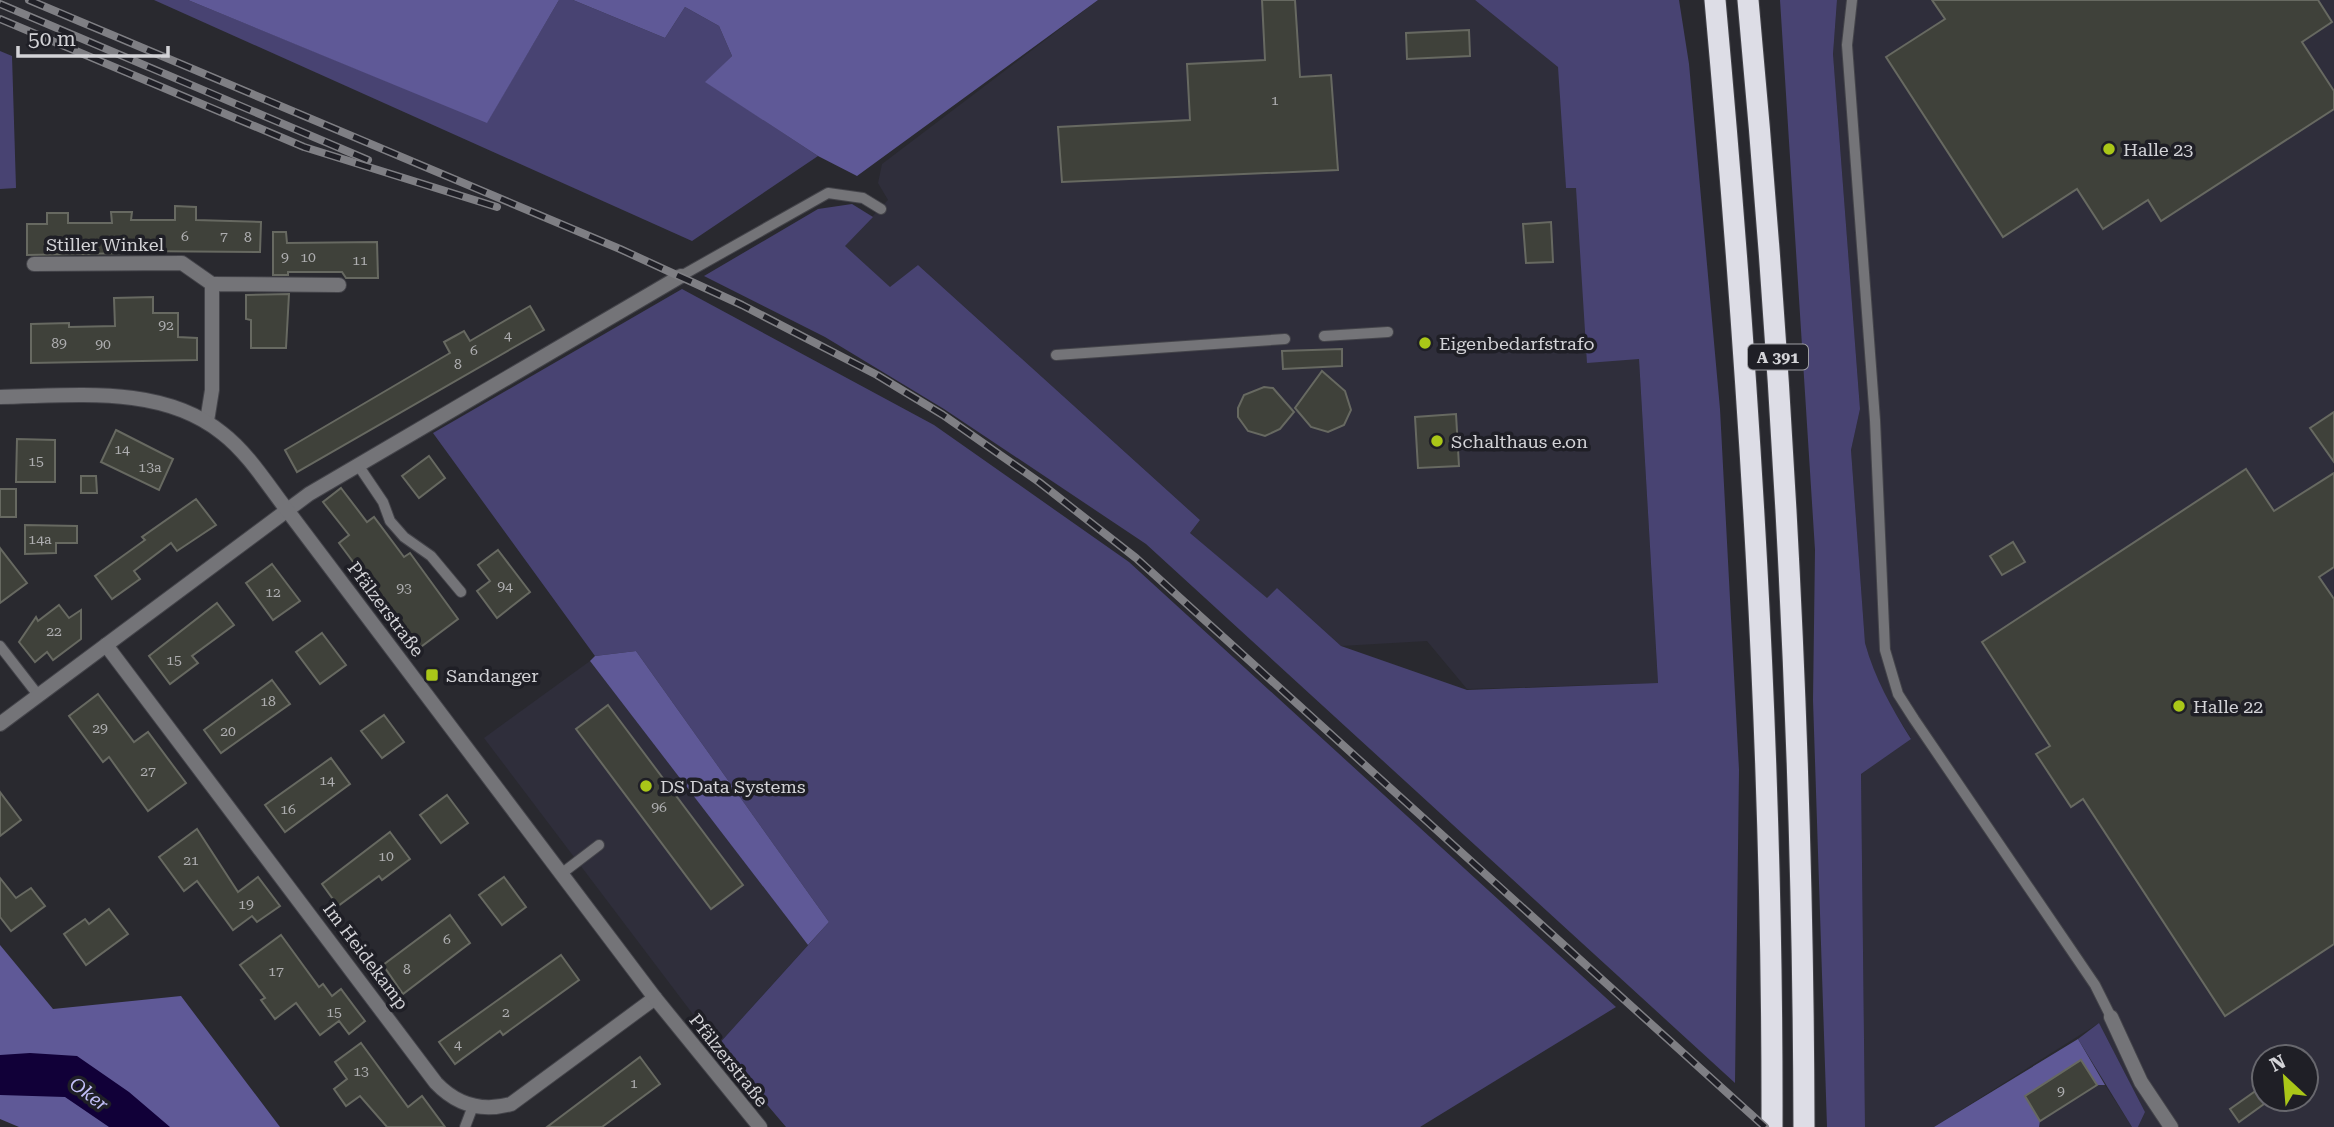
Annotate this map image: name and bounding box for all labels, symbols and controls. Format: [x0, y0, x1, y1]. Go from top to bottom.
scale bar [18, 14, 168, 58]
text: 50 m [28, 27, 76, 51]
house number: 1 [1271, 92, 1279, 108]
place label: Halle 23 [2123, 139, 2193, 160]
marker: Halle 23 [2101, 141, 2117, 157]
house number: 6 [181, 228, 189, 244]
house number: 7 [220, 228, 228, 244]
house number: 8 [244, 229, 252, 245]
street label: Stiller Winkel [46, 234, 164, 255]
house number: 9 [281, 249, 289, 265]
house number: 10 [300, 249, 316, 265]
house number: 11 [352, 252, 368, 268]
house number: 92 [158, 317, 174, 333]
house number: 4 [504, 327, 512, 343]
place label: Eigenbedarfstrafo [1439, 333, 1595, 354]
house number: 89 [51, 335, 67, 351]
marker: Eigenbedarfstrafo [1417, 335, 1433, 351]
house number: 90 [95, 336, 111, 352]
house number: 6 [470, 342, 478, 358]
road number: A 391 [1748, 344, 1808, 370]
house number: 8 [454, 356, 462, 372]
place label: Schalthaus e.on [1451, 431, 1588, 452]
marker: Schalthaus e.on [1429, 433, 1445, 449]
house number: 14 [114, 441, 130, 457]
house number: 15 [28, 453, 44, 469]
house number: 13a [138, 459, 162, 475]
house number: 14a [28, 531, 52, 547]
street label: Pfälzerstraße [344, 557, 429, 661]
house number: 94 [497, 578, 513, 594]
house number: 93 [396, 580, 412, 596]
house number: 12 [265, 584, 281, 600]
house number: 22 [46, 623, 62, 639]
house number: 15 [166, 652, 182, 668]
place label: Sandanger [446, 665, 539, 686]
marker: Sandanger [424, 667, 440, 683]
house number: 18 [260, 693, 276, 709]
place label: Halle 22 [2193, 696, 2263, 717]
marker: Halle 22 [2171, 698, 2187, 714]
house number: 29 [92, 720, 108, 736]
house number: 20 [220, 723, 236, 739]
house number: 27 [140, 763, 156, 779]
house number: 14 [319, 772, 335, 788]
place label: DS Data Systems [660, 776, 805, 797]
marker: DS Data Systems [638, 778, 654, 794]
house number: 96 [651, 799, 667, 815]
house number: 16 [280, 801, 296, 817]
house number: 10 [378, 848, 394, 864]
house number: 21 [183, 852, 199, 868]
house number: 19 [238, 896, 254, 912]
street label: Im Heidekamp [319, 899, 413, 1013]
house number: 6 [443, 931, 451, 947]
house number: 8 [403, 961, 411, 977]
house number: 17 [268, 963, 284, 979]
house number: 15 [326, 1004, 342, 1020]
house number: 2 [502, 1004, 510, 1020]
street label: Pfälzerstraße [685, 1009, 773, 1111]
house number: 4 [454, 1036, 462, 1052]
north arrow [2250, 1043, 2320, 1113]
text: N [2266, 1049, 2290, 1077]
house number: 13 [353, 1063, 369, 1079]
water label: Oker [65, 1072, 113, 1116]
house number: 1 [630, 1075, 638, 1091]
house number: 9 [2057, 1083, 2065, 1099]

